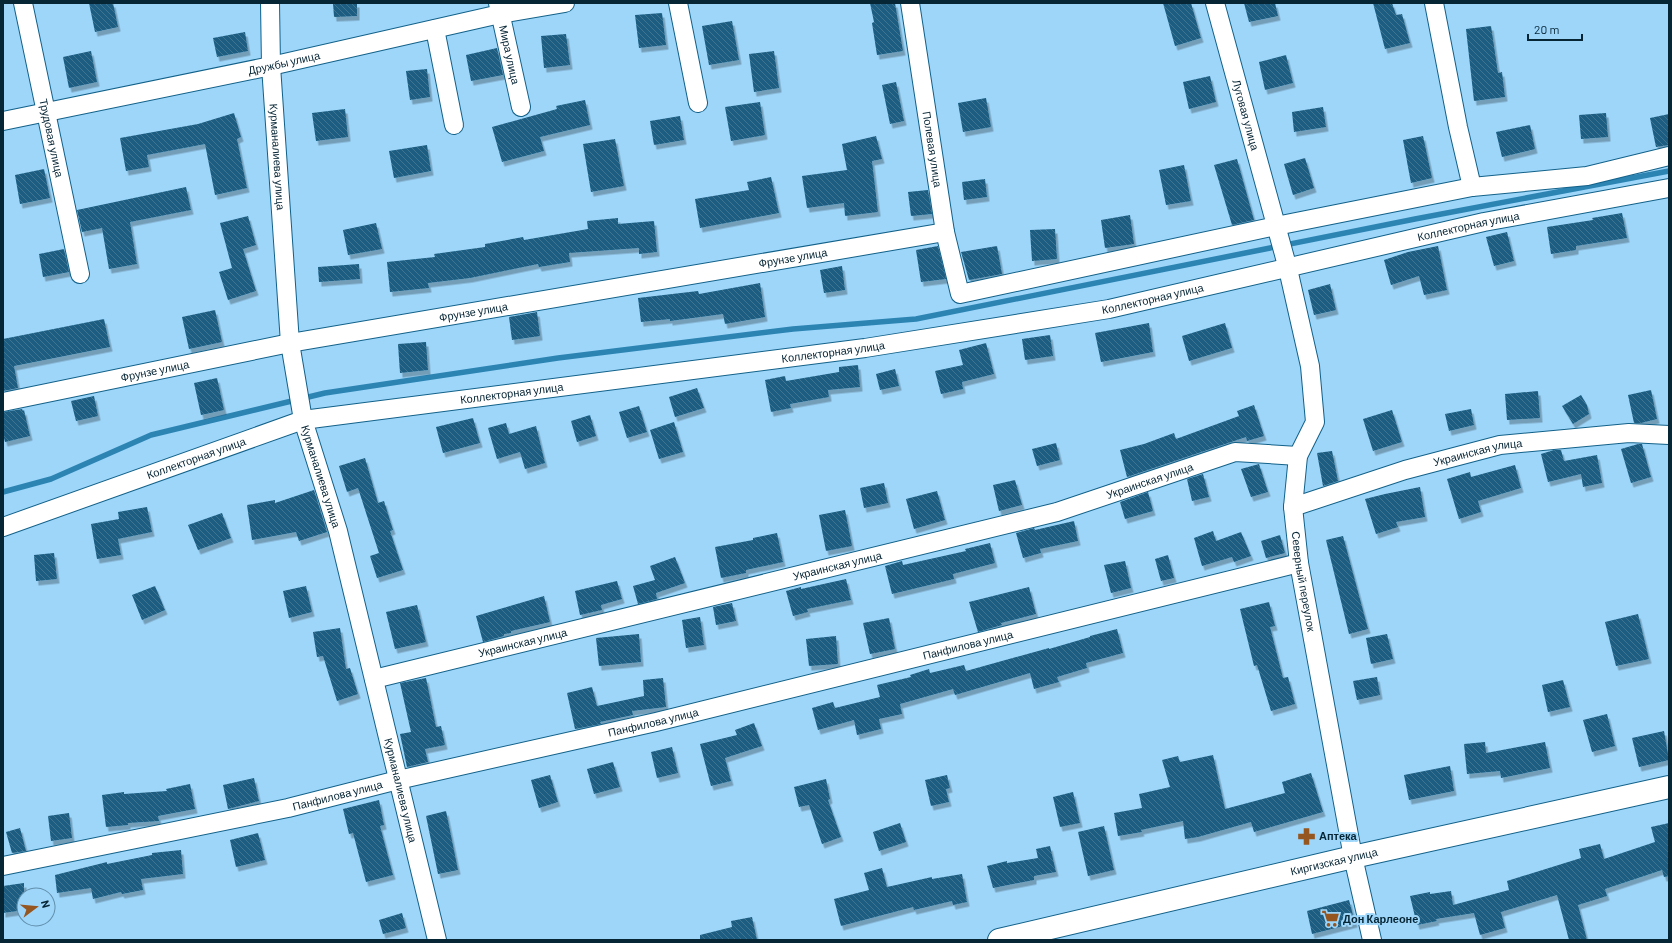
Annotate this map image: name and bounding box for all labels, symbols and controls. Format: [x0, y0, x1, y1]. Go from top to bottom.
scale bar [1528, 16, 1582, 42]
text: 20 m [1534, 22, 1560, 36]
street label: Мира улица [497, 24, 523, 86]
street label: Дружбы улица [247, 48, 322, 77]
street label: Луговая улица [1230, 78, 1262, 153]
street label: Трудовая улица [37, 97, 67, 179]
street label: Курманалиева улица [268, 103, 288, 211]
street label: Полевая улица [921, 110, 945, 189]
street label: Коллекторная улица [1416, 208, 1521, 243]
street label: Фрунзе улица [757, 245, 829, 270]
street label: Коллекторная улица [1101, 280, 1206, 316]
street label: Фрунзе улица [438, 299, 510, 324]
street label: Коллекторная улица [781, 338, 886, 365]
street label: Фрунзе улица [119, 357, 191, 384]
street label: Коллекторная улица [459, 380, 565, 406]
street label: Курманалиева улица [299, 423, 344, 530]
street label: Коллекторная улица [145, 434, 248, 481]
street label: Украинская улица [1432, 436, 1524, 468]
street label: Украинская улица [1104, 459, 1196, 501]
street label: Северный переулок [1290, 531, 1318, 633]
street label: Украинская улица [792, 548, 884, 582]
street label: Украинская улица [477, 625, 569, 659]
street label: Панфилова улица [921, 627, 1015, 662]
street label: Панфилова улица [607, 705, 700, 739]
street label: Курманалиева улица [382, 737, 420, 845]
street label: Панфилова улица [291, 777, 385, 813]
pharmacy icon: Аптека [1296, 826, 1316, 846]
place label: Аптека [1319, 829, 1358, 842]
street label: Киргизская улица [1289, 845, 1379, 877]
north arrow [16, 887, 56, 927]
text: N [39, 899, 53, 909]
supermarket icon: Дон Карлеоне [1320, 909, 1340, 929]
place label: Дон Карлеоне [1343, 912, 1418, 925]

